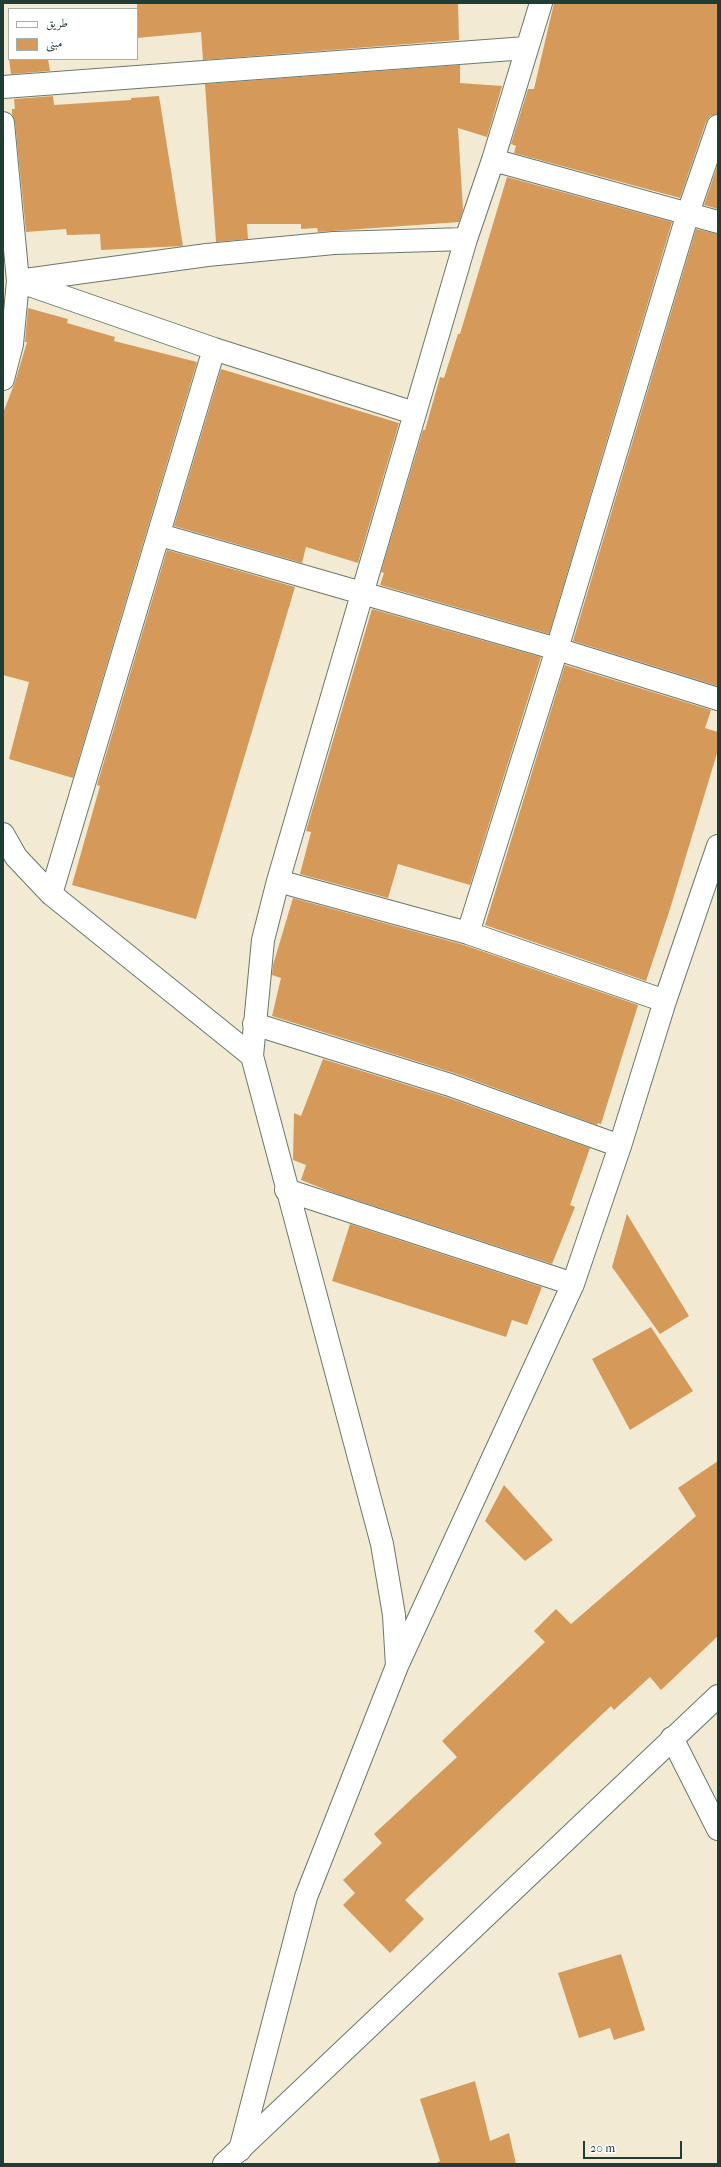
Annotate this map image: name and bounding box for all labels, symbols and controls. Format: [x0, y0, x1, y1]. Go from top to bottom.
legend [8, 8, 138, 60]
text: طريق [46, 16, 68, 30]
text: مبنى [46, 36, 62, 50]
scale bar [585, 2133, 684, 2159]
text: 20 m [590, 2141, 615, 2155]

